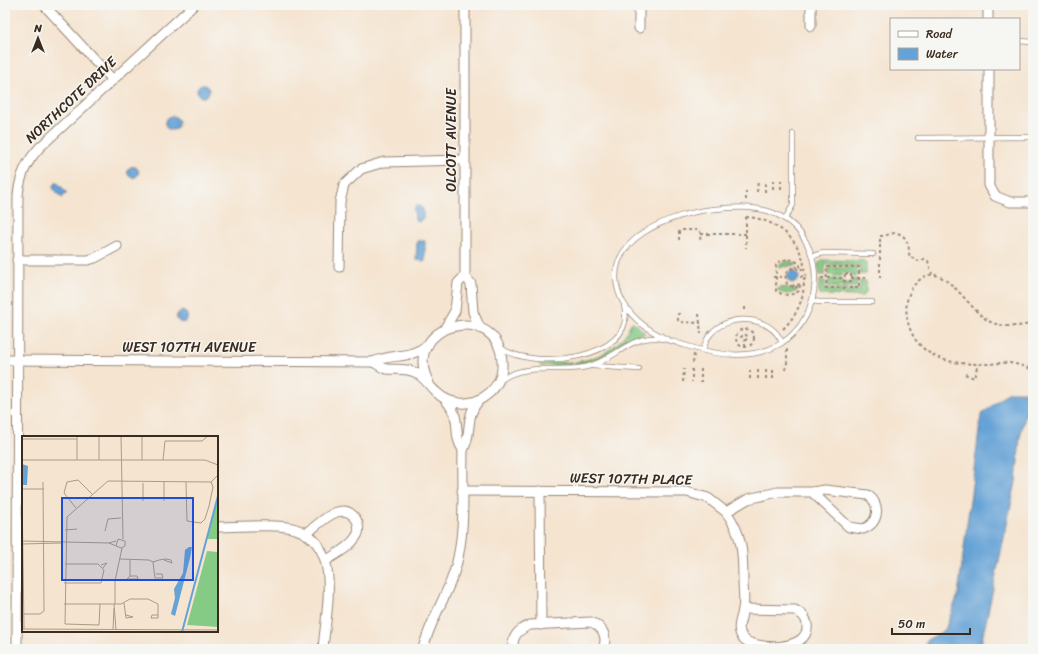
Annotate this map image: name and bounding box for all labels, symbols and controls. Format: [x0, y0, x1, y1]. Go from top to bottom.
north arrow [18, 18, 58, 58]
legend [890, 18, 1020, 70]
text: N [33, 19, 42, 38]
text: Road [926, 23, 953, 45]
text: Water [926, 43, 959, 65]
street label: NORTHCOTE DRIVE [19, 50, 124, 150]
street label: OLCOTT AVENUE [439, 87, 464, 192]
street label: WEST 107TH AVENUE [122, 335, 257, 360]
inset map [22, 436, 218, 632]
street label: WEST 107TH PLACE [570, 465, 694, 493]
scale bar [892, 610, 970, 636]
text: 50 m [898, 613, 925, 635]

